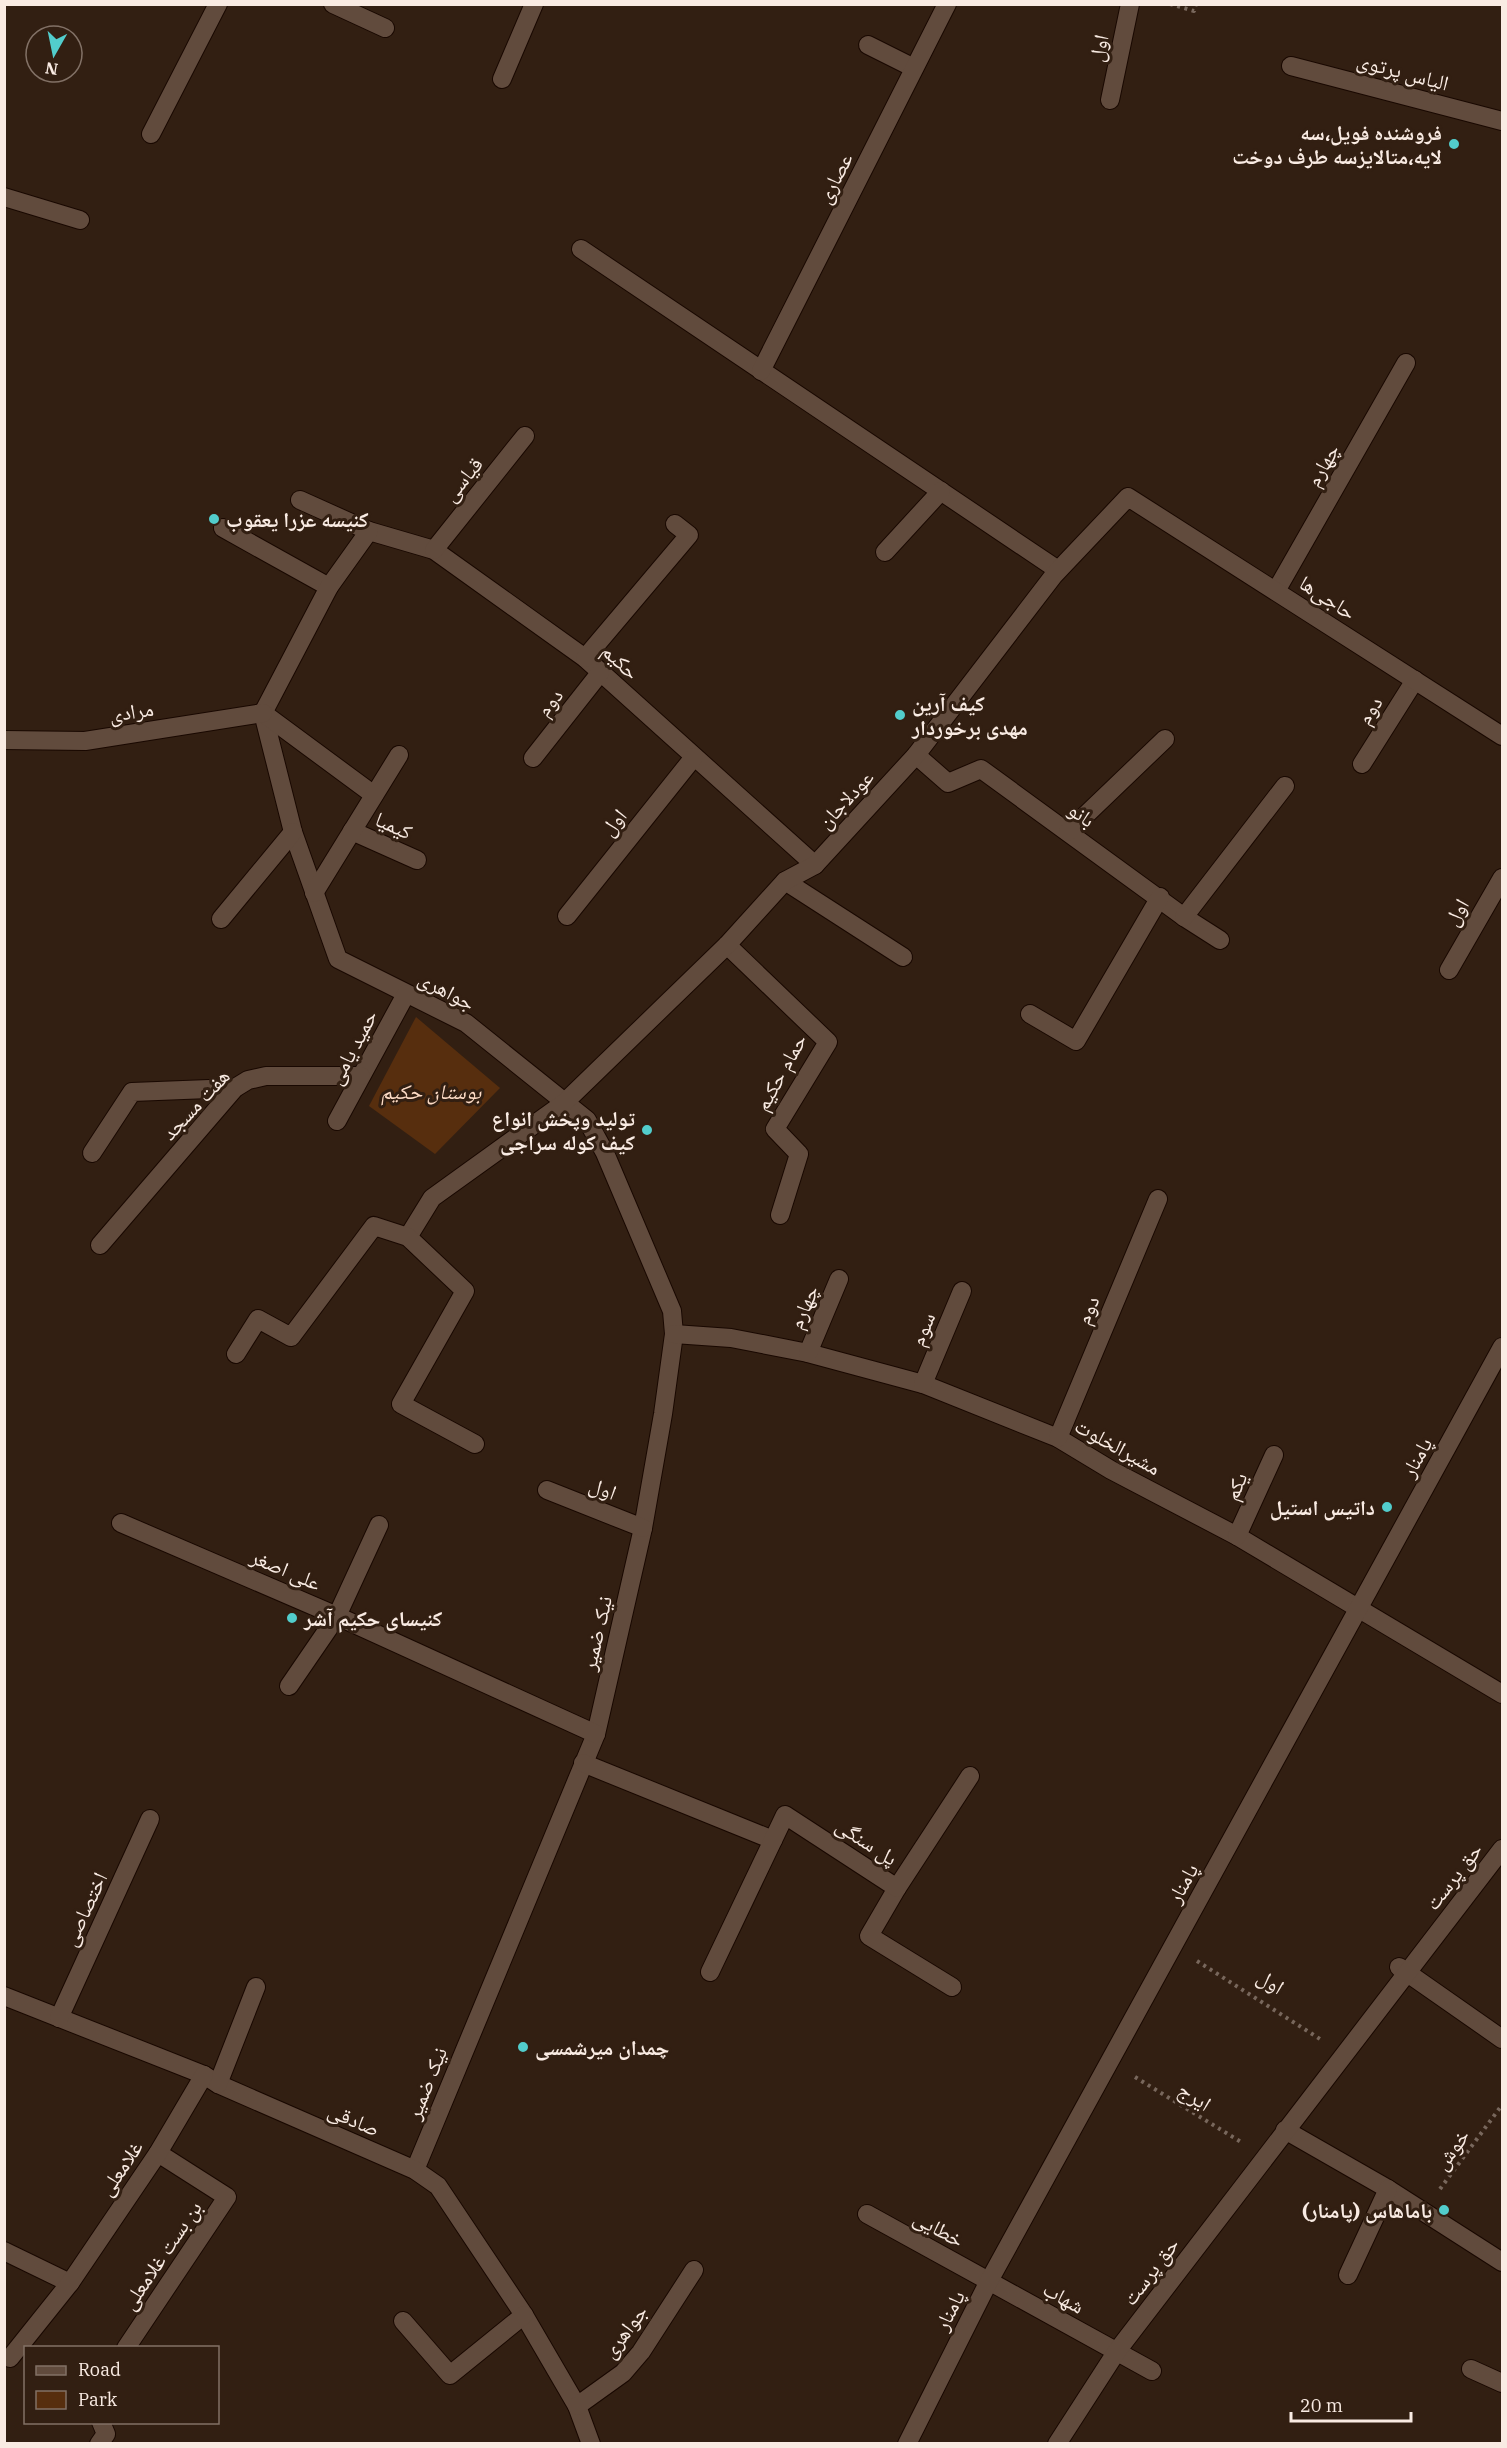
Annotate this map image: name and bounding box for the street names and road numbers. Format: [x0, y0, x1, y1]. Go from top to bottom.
street label: اول [1081, 32, 1115, 64]
street label: الیاس پرتوی [1354, 45, 1452, 97]
street label: عصاری [809, 148, 859, 208]
street label: چهارم [1299, 438, 1346, 492]
street label: قیاسی [435, 451, 489, 507]
street label: حاجی‌ها [1294, 568, 1362, 626]
street label: حکیم [596, 637, 646, 686]
street label: دوم [529, 682, 570, 723]
street label: دوم [1349, 690, 1389, 730]
street label: مرادی [107, 694, 155, 728]
street label: عودلاجان [811, 763, 880, 835]
street label: بانو [1063, 795, 1101, 833]
street label: اول [594, 803, 632, 841]
street label: کیمیا [371, 805, 417, 846]
street label: اول [1437, 893, 1475, 931]
street label: جواهری [414, 963, 480, 1017]
street label: حمید یامی [321, 1005, 383, 1089]
street label: حمام حکیم [747, 1028, 814, 1116]
street label: هفت مسجد [155, 1062, 235, 1146]
street label: چهارم [781, 1281, 826, 1334]
street label: دوم [1068, 1291, 1106, 1329]
street label: سوم [903, 1308, 942, 1350]
street label: مشیرالخلوت [1070, 1411, 1166, 1481]
street label: پامنار [1393, 1432, 1438, 1483]
street label: یکم [1217, 1468, 1254, 1505]
street label: اول [585, 1470, 621, 1506]
street label: علی اصغر [246, 1541, 326, 1596]
street label: نیک ضمیر [574, 1593, 618, 1674]
street label: پل سنگی [831, 1811, 903, 1871]
street label: حق پرست [1418, 1837, 1488, 1915]
street label: پامنار [1159, 1858, 1204, 1909]
street label: اختصاصی [55, 1868, 113, 1950]
street label: اول [1252, 1962, 1290, 2000]
street label: نیک ضمیر [398, 2043, 453, 2124]
street label: ایرج [1173, 2075, 1217, 2117]
street label: صادقی [324, 2096, 384, 2142]
street label: خوش [1427, 2123, 1475, 2175]
street label: غلامعلی [91, 2134, 149, 2201]
street label: بن بست غلامعلی [114, 2195, 208, 2315]
street label: خطایی [909, 2203, 969, 2253]
street label: حق پرست [1115, 2231, 1185, 2311]
street label: شهاب [1038, 2274, 1090, 2320]
street label: پامنار [927, 2285, 971, 2336]
street label: جواهری [595, 2298, 653, 2364]

